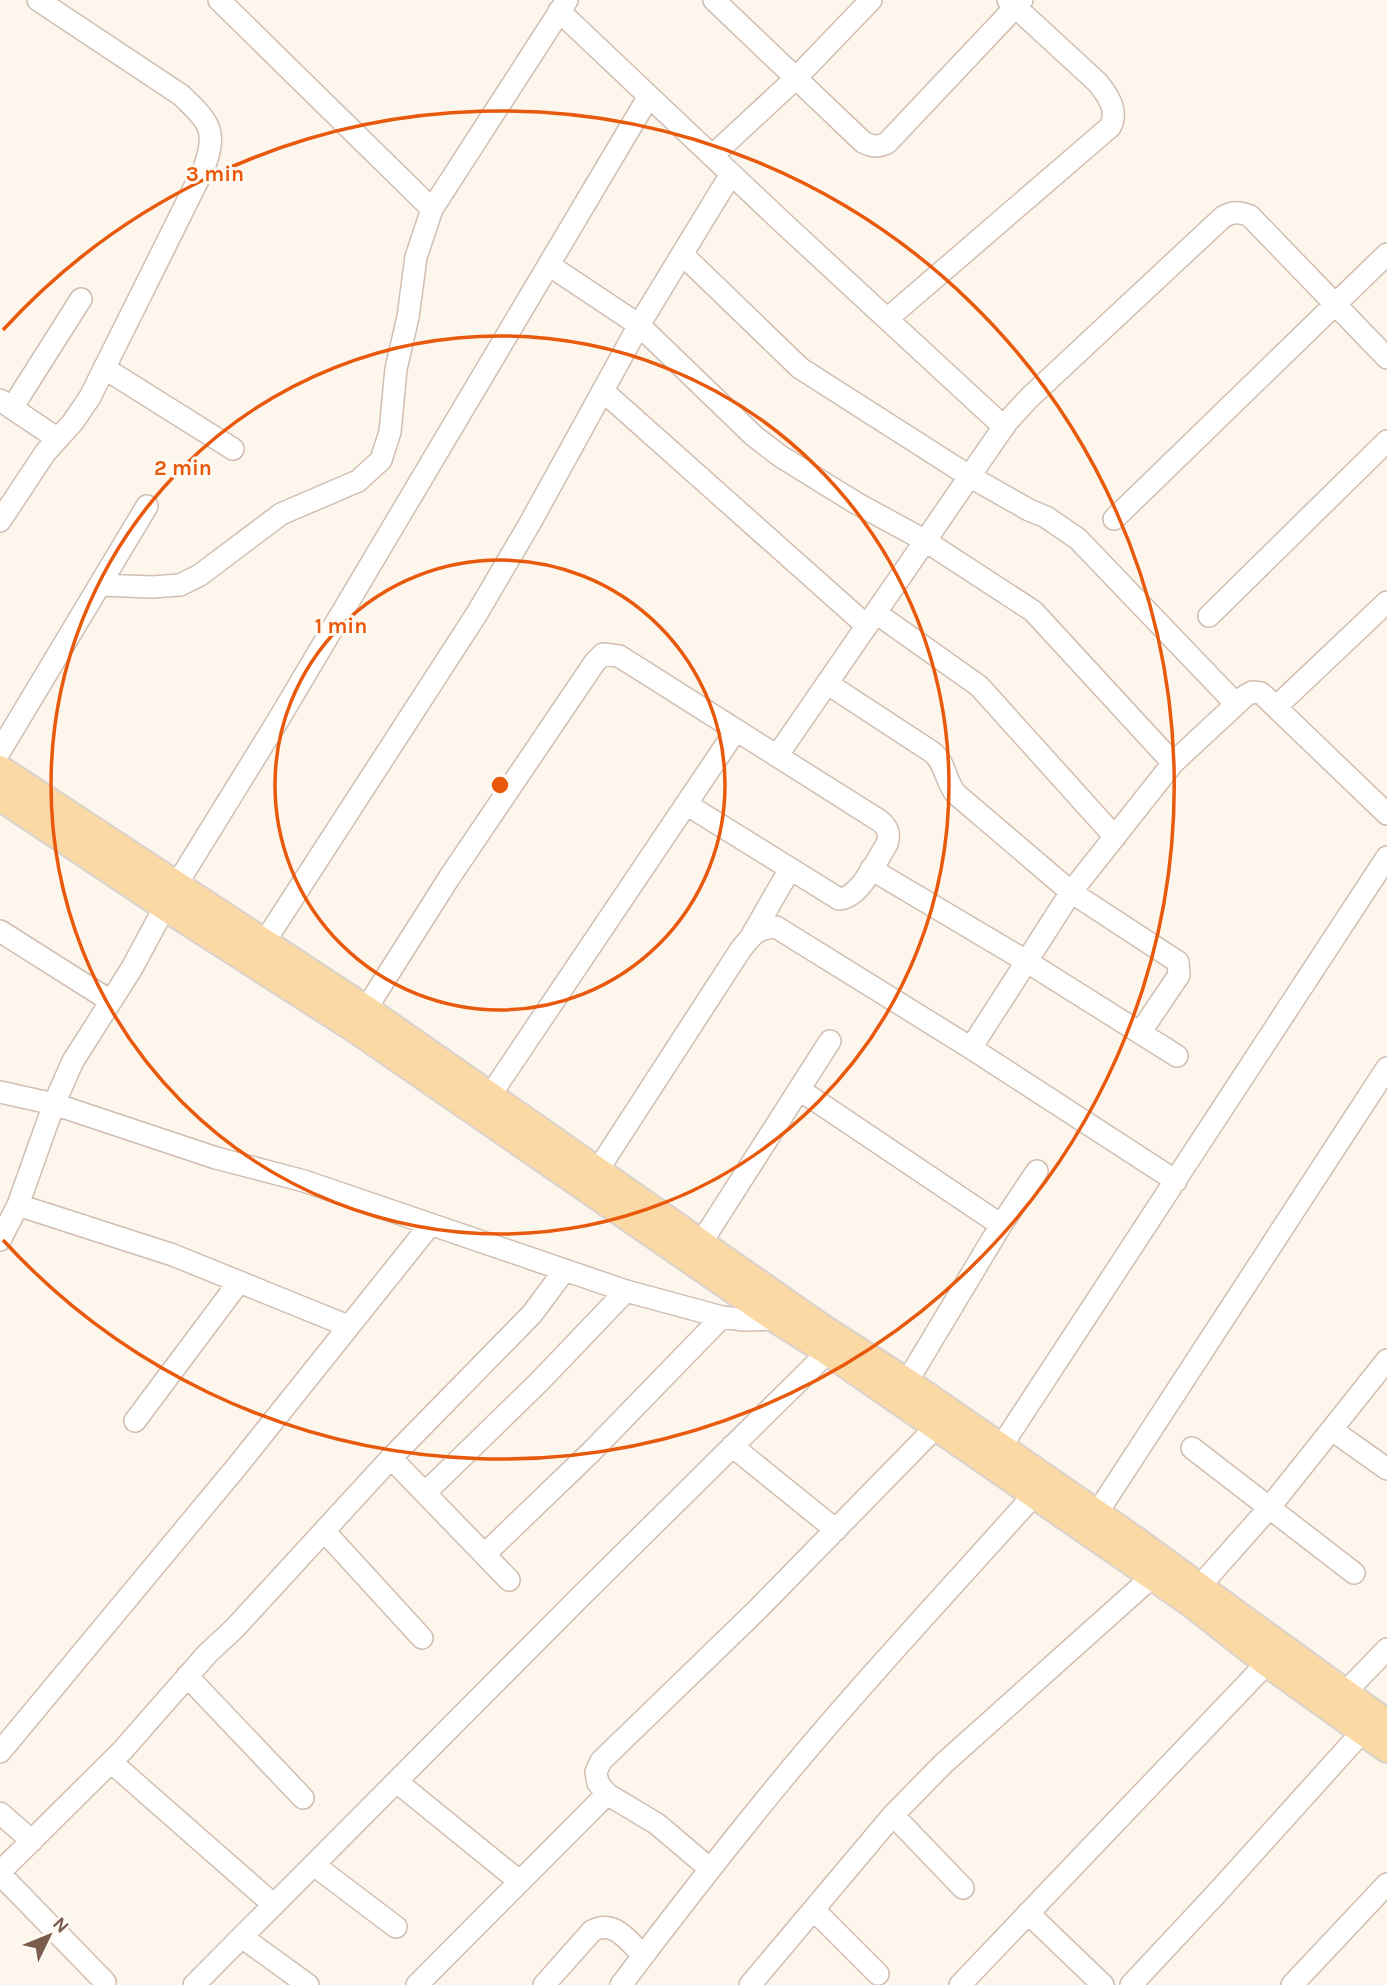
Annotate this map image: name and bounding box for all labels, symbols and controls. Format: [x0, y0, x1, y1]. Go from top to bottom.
text: 3 min [186, 162, 244, 186]
text: 2 min [154, 456, 212, 480]
text: 1 min [315, 614, 367, 638]
centre of rings [488, 773, 512, 797]
north arrow [14, 1901, 84, 1971]
text: N [48, 1913, 73, 1938]

